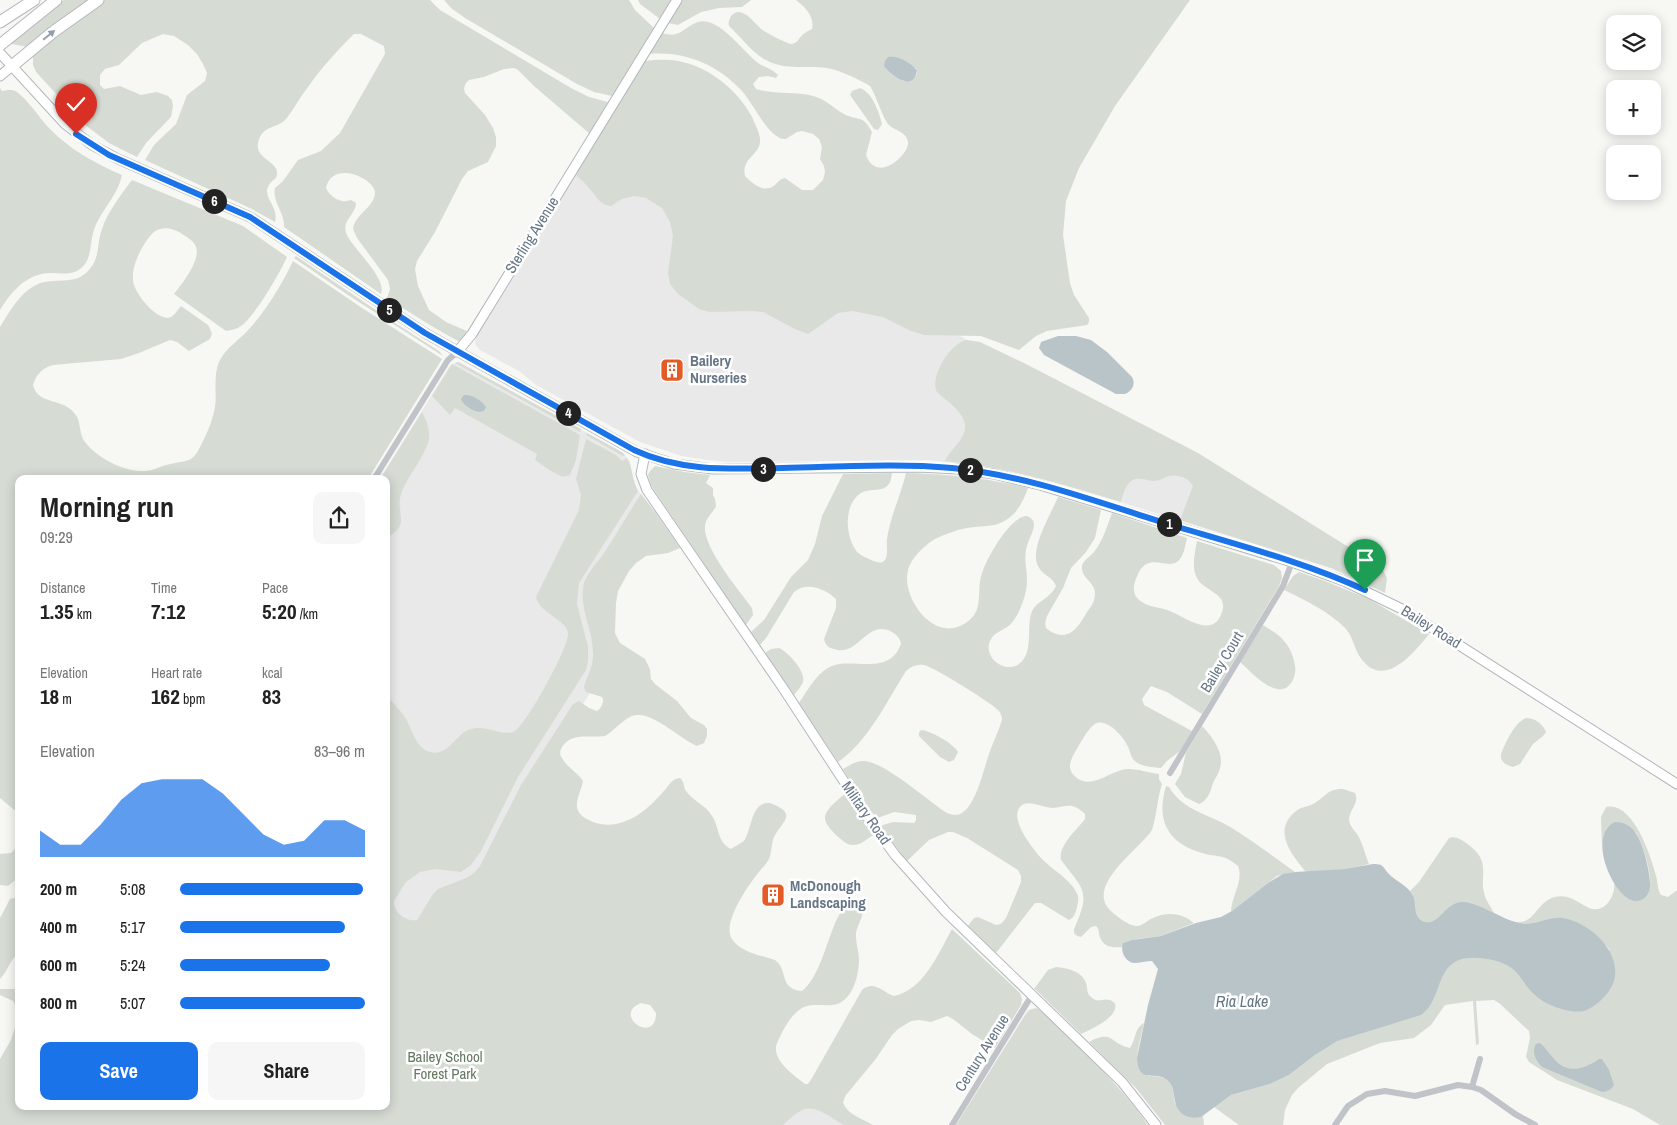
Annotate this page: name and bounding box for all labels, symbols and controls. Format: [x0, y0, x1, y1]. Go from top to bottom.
map controls [1606, 15, 1661, 200]
button: layers [1606, 15, 1661, 70]
one-way arrow [43, 29, 55, 41]
button: + [1606, 80, 1661, 135]
pin [55, 83, 97, 134]
icon: check [62, 90, 90, 118]
button: − [1606, 145, 1661, 200]
pin: 6 [202, 188, 226, 214]
text: 6 [211, 192, 218, 210]
street label: Sterling Avenue [500, 192, 564, 277]
pin: 5 [376, 298, 402, 322]
text: 5 [386, 301, 393, 319]
place label: Bailery Nurseries [690, 350, 747, 388]
building icon: Bailery Nurseries [659, 357, 685, 383]
pin: 4 [556, 400, 580, 426]
text: 4 [565, 404, 572, 422]
pin: 3 [750, 456, 776, 482]
pin: 2 [958, 458, 982, 482]
text: 3 [760, 460, 767, 478]
text: 2 [967, 461, 974, 479]
text: Morning run [40, 488, 174, 526]
button: share [313, 492, 365, 544]
pin: 1 [1156, 512, 1182, 536]
text: 1 [1166, 515, 1173, 533]
text: 09:29 [40, 526, 73, 548]
pin [1344, 539, 1386, 590]
icon: arrive [1351, 546, 1379, 574]
text: Distance [40, 579, 85, 597]
text: Time [151, 579, 177, 597]
text: Pace [262, 579, 288, 597]
text: 1.35 [40, 597, 74, 626]
text: 7:12 [151, 597, 185, 626]
text: 5:20 [262, 597, 296, 626]
street label: Bailey Road [1397, 600, 1465, 653]
text: km [74, 605, 92, 623]
text: /km [296, 605, 318, 623]
street label: Bailey Court [1195, 627, 1248, 696]
text: Elevation [40, 664, 88, 682]
text: Heart rate [151, 664, 202, 682]
text: kcal [262, 664, 282, 682]
text: 18 [40, 682, 59, 711]
text: 162 [151, 682, 180, 711]
text: 83 [262, 682, 281, 711]
text: m [59, 690, 72, 708]
text: bpm [180, 690, 205, 708]
text: Elevation [40, 740, 95, 762]
text: 83–96 m [314, 740, 365, 762]
street label: Military Road [837, 777, 896, 849]
place label: McDonough Landscaping [790, 875, 866, 913]
text: 200 m [40, 878, 77, 900]
text: 5:08 [120, 878, 146, 900]
building icon: McDonough Landscaping [760, 882, 786, 908]
text: 400 m [40, 916, 77, 938]
text: 5:17 [120, 916, 146, 938]
text: 600 m [40, 954, 77, 976]
text: 5:24 [120, 954, 146, 976]
water label: Ria Lake [1216, 990, 1268, 1012]
text: 800 m [40, 992, 77, 1014]
text: 5:07 [120, 992, 146, 1014]
street label: Century Avenue [950, 1010, 1014, 1095]
button: Save [40, 1042, 198, 1100]
button: Share [208, 1042, 365, 1100]
park label: Bailey School Forest Park [407, 1046, 483, 1084]

